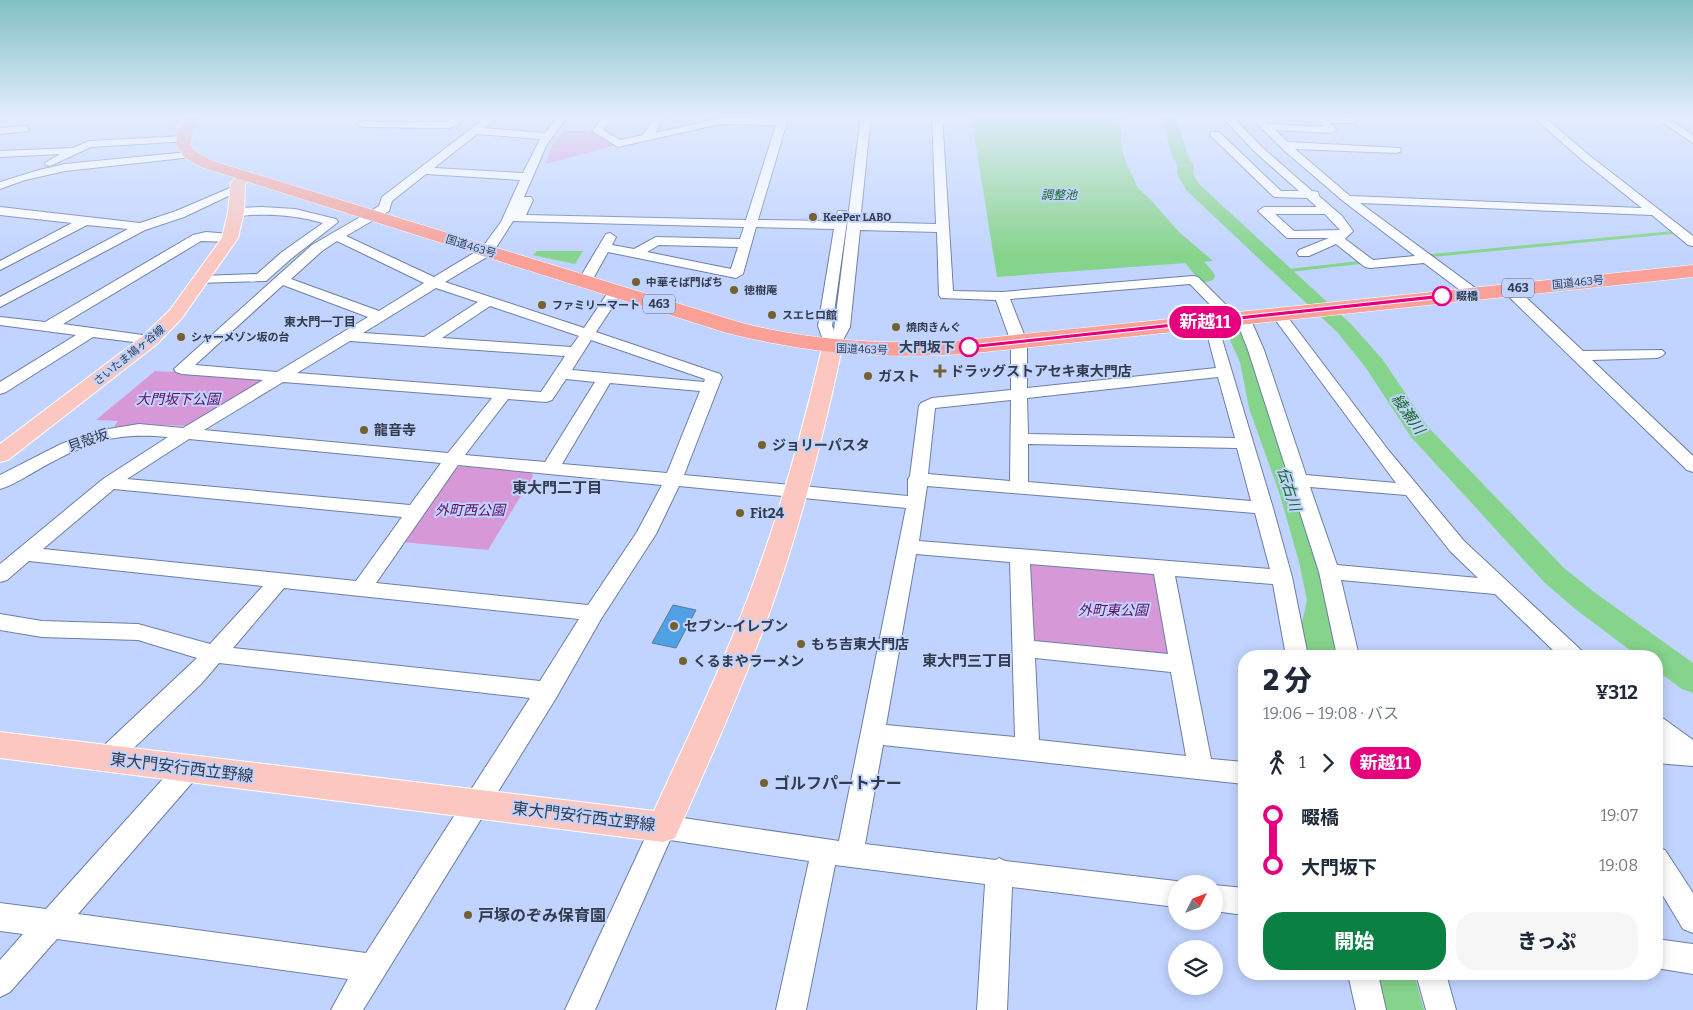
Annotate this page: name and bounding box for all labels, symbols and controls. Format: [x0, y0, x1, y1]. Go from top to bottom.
water label: 調整池 [1041, 188, 1078, 202]
marker: KeePer LABO [807, 211, 819, 223]
place label: KeePer LABO [823, 211, 891, 224]
street label: 国道463号 [444, 233, 498, 260]
street label: 国道463号 [1552, 273, 1605, 292]
marker: 中華そば門ぱち [630, 276, 642, 288]
place label: 中華そば門ぱち [646, 276, 723, 289]
road number: 463 [1502, 278, 1534, 298]
marker: 徳樹庵 [728, 284, 740, 296]
place label: 徳樹庵 [744, 284, 778, 297]
marker: 畷橋 [1432, 286, 1452, 306]
place label: 畷橋 [1456, 290, 1478, 303]
road number: 463 [643, 294, 675, 314]
marker: ファミリーマート [536, 299, 548, 311]
place label: ファミリーマート [552, 299, 640, 312]
line badge: 新越11 [1170, 306, 1240, 338]
marker: スエヒロ館 [766, 309, 778, 321]
place label: スエヒロ館 [782, 309, 837, 322]
text: 新越11 [1179, 311, 1231, 333]
district label: 東大門一丁目 [284, 315, 356, 329]
marker: 焼肉きんぐ [890, 321, 902, 333]
place label: 焼肉きんぐ [906, 321, 961, 334]
street label: さいたま鳩ヶ谷線 [91, 323, 167, 388]
marker: シャーメゾン坂の台 [175, 331, 187, 343]
place label: シャーメゾン坂の台 [191, 331, 290, 344]
marker: 大門坂下 [959, 337, 979, 357]
place label: 大門坂下 [899, 339, 955, 356]
street label: 国道463号 [836, 342, 888, 357]
place label: ドラッグストアセキ東大門店 [950, 363, 1132, 380]
marker: ドラッグストアセキ東大門店 [934, 365, 946, 377]
place label: ガスト [878, 368, 920, 385]
marker: ガスト [862, 370, 874, 382]
water label: 綾瀬川 [1388, 390, 1429, 439]
park label: 大門坂下公園 [136, 391, 222, 408]
place label: 龍音寺 [374, 422, 416, 439]
marker: 龍音寺 [358, 424, 370, 436]
street label: 貝殻坂 [66, 426, 111, 455]
place label: ジョリーパスタ [772, 437, 870, 454]
marker: ジョリーパスタ [756, 439, 768, 451]
water label: 伝右川 [1273, 465, 1305, 515]
district label: 東大門二丁目 [512, 479, 602, 497]
park label: 外町西公園 [435, 502, 507, 519]
place label: Fit24 [750, 505, 785, 522]
marker: Fit24 [734, 507, 746, 519]
park label: 外町東公園 [1078, 602, 1150, 619]
place label: セブン-イレブン [684, 618, 788, 635]
marker: セブン-イレブン [668, 620, 680, 632]
place label: もち吉東大門店 [811, 636, 909, 653]
marker: もち吉東大門店 [795, 638, 807, 650]
district label: 東大門三丁目 [922, 652, 1012, 670]
place label: くるまやラーメン [693, 653, 804, 670]
marker: くるまやラーメン [677, 655, 689, 667]
text: 2 分 [1263, 664, 1312, 697]
text: ¥312 [1595, 681, 1638, 704]
text: 19:06 – 19:08 · バス [1263, 704, 1399, 723]
street label: 東大門安行西立野線 [109, 749, 255, 786]
icon: walk [1263, 749, 1291, 777]
icon: forward [1314, 749, 1342, 777]
text: 新越11 [1360, 752, 1411, 774]
text: 1 [1299, 753, 1306, 772]
place label: ゴルフパートナー [774, 774, 902, 793]
marker: ゴルフパートナー [758, 777, 770, 789]
street label: 東大門安行西立野線 [511, 798, 657, 835]
text: 畷橋 [1301, 806, 1339, 829]
text: 19:07 [1600, 806, 1638, 825]
text: 大門坂下 [1301, 856, 1377, 879]
text: 19:08 [1599, 856, 1638, 875]
north arrow [1168, 875, 1222, 930]
map controls [1168, 875, 1223, 995]
place label: 戸塚のぞみ保育園 [478, 906, 606, 925]
marker: 戸塚のぞみ保育園 [462, 909, 474, 921]
button: 開始 [1263, 912, 1446, 970]
button: きっぷ [1456, 912, 1638, 970]
button: layers [1168, 940, 1223, 995]

